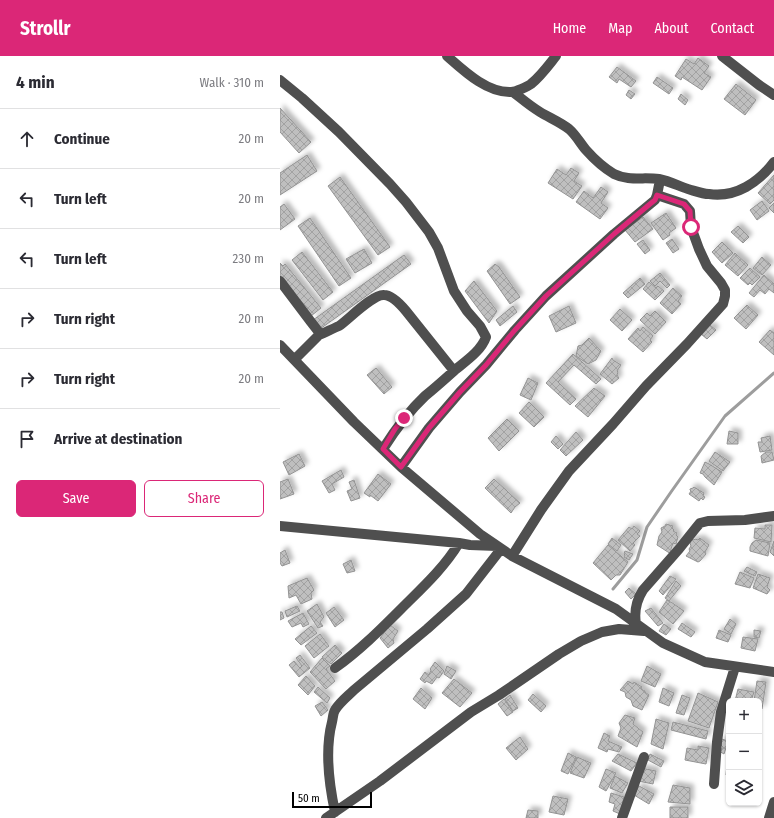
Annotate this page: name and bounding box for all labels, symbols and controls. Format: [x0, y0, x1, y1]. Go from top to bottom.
text: Strollr [20, 17, 70, 40]
text: Home [553, 20, 586, 37]
text: Map [608, 20, 632, 37]
text: About [654, 20, 689, 37]
text: Contact [711, 20, 754, 37]
text: 4 min [16, 72, 55, 93]
text: Walk · 310 m [200, 75, 264, 90]
icon: ahead [16, 128, 38, 150]
text: Continue [54, 130, 110, 148]
text: 20 m [238, 131, 264, 146]
icon: left [16, 188, 38, 210]
text: Turn left [54, 190, 107, 208]
text: 20 m [238, 191, 264, 206]
route start [682, 218, 700, 236]
icon: left [16, 248, 38, 270]
text: Turn left [54, 250, 107, 268]
text: 230 m [233, 251, 264, 266]
icon: right [16, 308, 38, 330]
text: Turn right [54, 310, 115, 328]
text: 20 m [238, 311, 264, 326]
icon: right [16, 368, 38, 390]
text: Turn right [54, 370, 115, 388]
text: 20 m [238, 371, 264, 386]
route end [395, 409, 413, 427]
icon: arrive [16, 428, 38, 450]
text: Arrive at destination [54, 430, 182, 448]
button: Save [16, 480, 136, 517]
button: Share [144, 480, 264, 517]
map controls [726, 698, 762, 806]
button: + [726, 698, 762, 734]
button: − [726, 734, 762, 770]
button: layers [726, 770, 762, 806]
scale bar [292, 790, 372, 809]
text: 50 m [298, 792, 320, 805]

